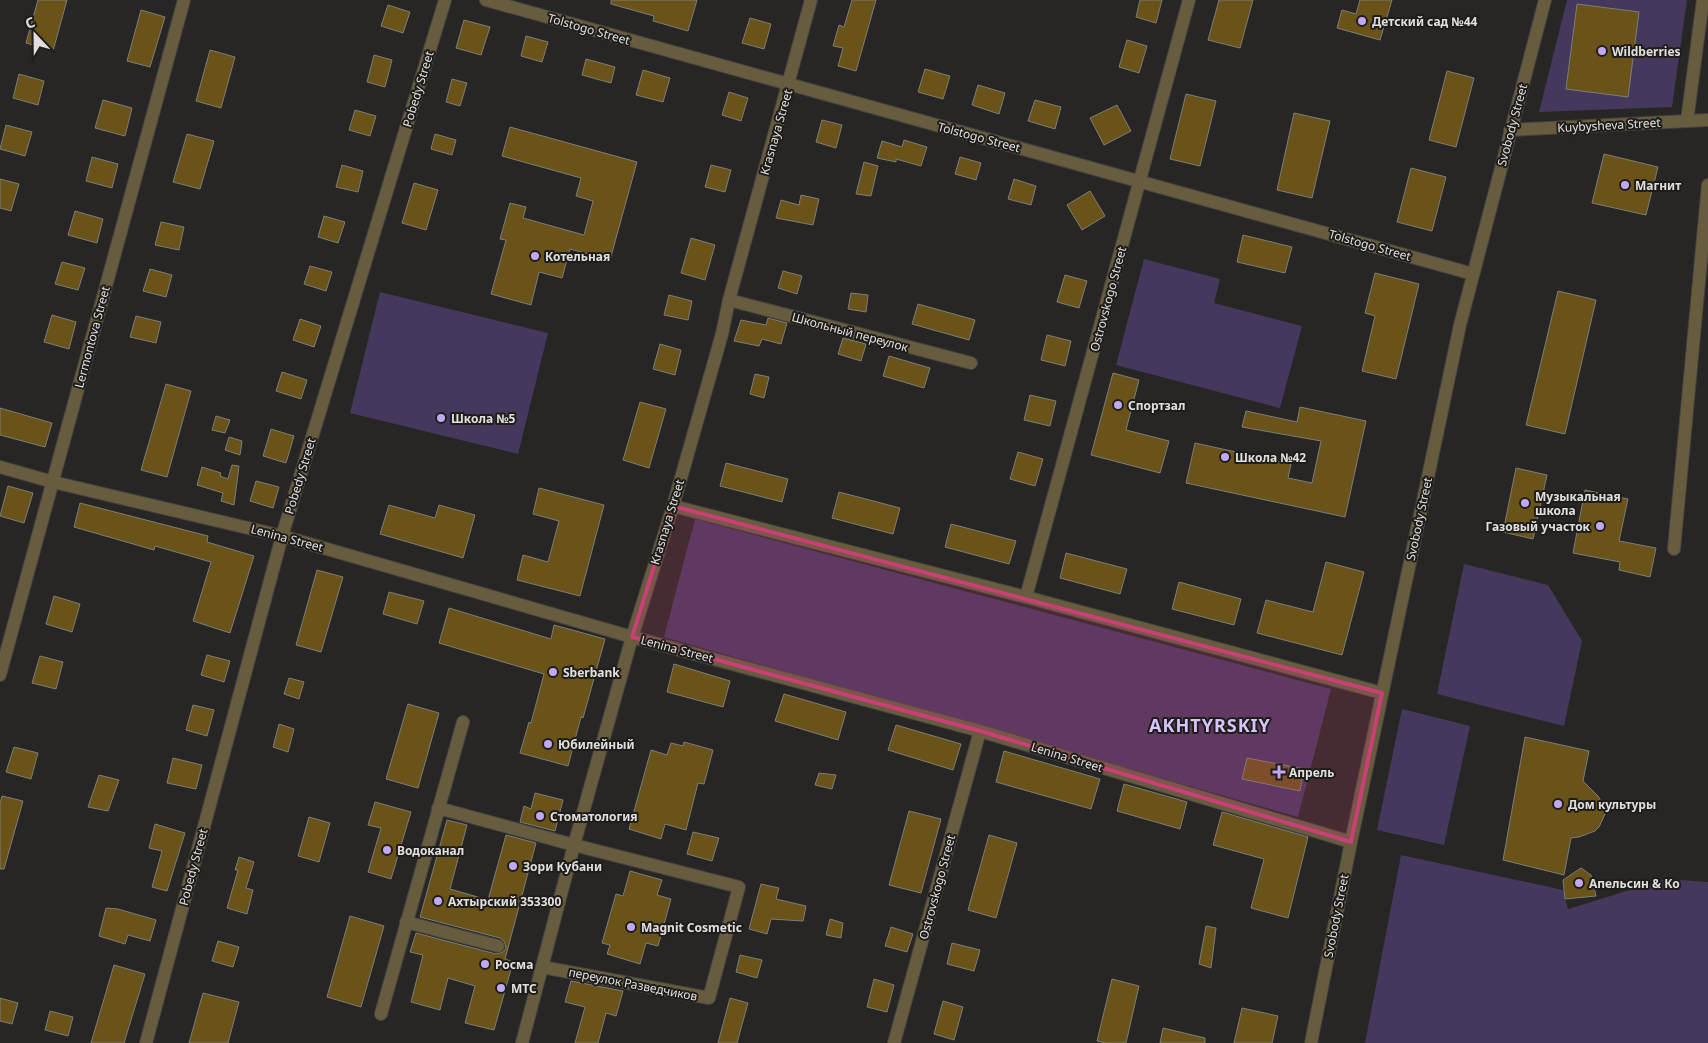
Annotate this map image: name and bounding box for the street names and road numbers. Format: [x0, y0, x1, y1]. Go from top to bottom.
street label: Tolstogo Street [546, 9, 633, 49]
street label: Pobedy Street [398, 48, 438, 129]
street label: Svobody Street [1493, 81, 1531, 168]
street label: Krasnaya Street [756, 87, 797, 177]
street label: Kuybysheva Street [1557, 114, 1662, 136]
street label: Tolstogo Street [936, 118, 1023, 156]
street label: Tolstogo Street [1327, 225, 1414, 265]
street label: Ostrovskogo Street [1086, 244, 1130, 353]
street label: Lermontova Street [70, 284, 114, 390]
street label: Школьный переулок [790, 308, 911, 356]
street label: Pobedy Street [280, 435, 320, 516]
street label: Svobody Street [1402, 475, 1436, 562]
street label: Krasnaya Street [646, 477, 688, 567]
street label: Lenina Street [249, 520, 326, 556]
street label: Lenina Street [639, 631, 716, 667]
street label: Lenina Street [1029, 738, 1106, 776]
street label: Pobedy Street [175, 826, 212, 907]
street label: Ostrovskogo Street [915, 832, 959, 941]
street label: Svobody Street [1320, 872, 1353, 959]
street label: переулок Разведчиков [567, 963, 699, 1005]

